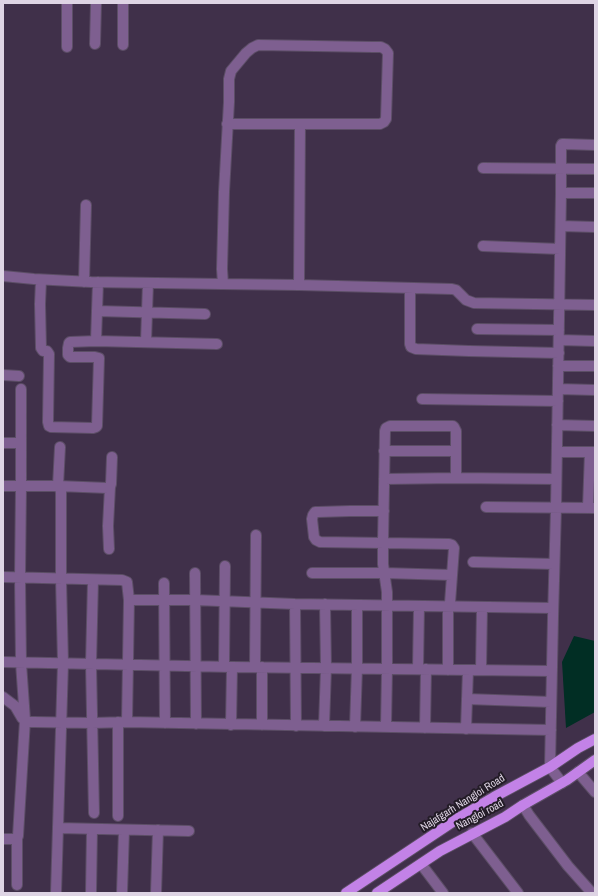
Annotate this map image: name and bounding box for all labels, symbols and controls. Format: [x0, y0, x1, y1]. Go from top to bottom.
street label: Najafgarh Nangloi Road [418, 772, 508, 834]
street label: Nangloi road [454, 797, 506, 833]

